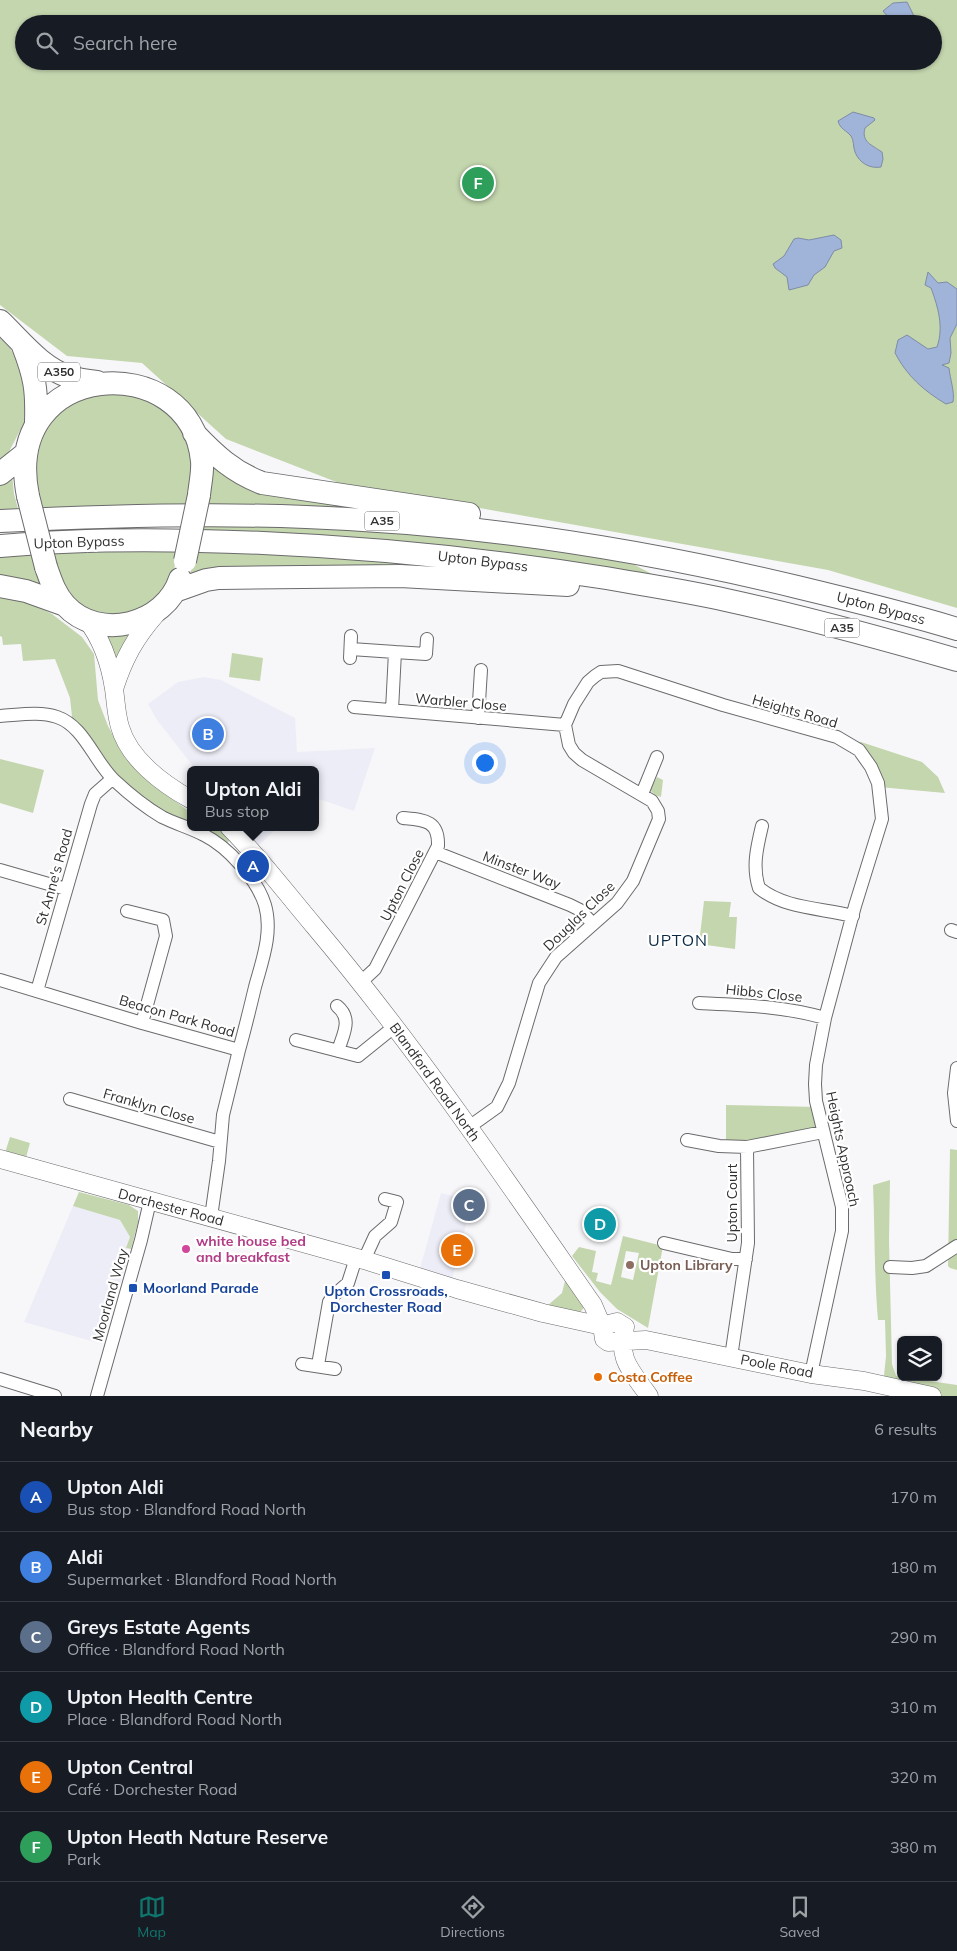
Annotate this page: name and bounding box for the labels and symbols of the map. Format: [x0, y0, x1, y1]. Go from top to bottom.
pin: F [462, 164, 494, 202]
road number: A350 [38, 362, 80, 382]
road number: A35 [364, 512, 400, 530]
street label: Upton Bypass [33, 531, 125, 553]
street label: Upton Bypass [437, 547, 529, 575]
street label: Upton Bypass [835, 588, 927, 628]
road number: A35 [824, 618, 860, 638]
street label: Warbler Close [414, 689, 508, 715]
street label: Heights Road [750, 690, 840, 732]
pin: B [192, 715, 224, 753]
your location [472, 750, 498, 776]
street label: St Anne's Road [32, 827, 76, 927]
street label: Upton Close [376, 846, 428, 924]
pin: A [237, 847, 269, 885]
street label: Minster Way [480, 847, 564, 893]
street label: Douglas Close [539, 877, 619, 955]
district label: UPTON [648, 930, 708, 950]
street label: Hibbs Close [725, 980, 803, 1006]
street label: Beacon Park Road [117, 991, 237, 1041]
street label: Blandford Road North [386, 1019, 484, 1145]
street label: Franklyn Close [101, 1084, 197, 1128]
street label: Heights Approach [822, 1090, 864, 1208]
street label: Upton Court [723, 1164, 741, 1242]
street label: Dorchester Road [116, 1184, 226, 1230]
pin: C [453, 1186, 485, 1224]
pin: D [584, 1205, 616, 1243]
pin: E [441, 1231, 473, 1269]
place label: white house bed and breakfast [196, 1232, 306, 1266]
marker: white house bed and breakfast [180, 1243, 192, 1255]
street label: Moorland Way [88, 1246, 132, 1343]
place label: Upton Library [640, 1256, 733, 1274]
marker: Upton Library [624, 1259, 636, 1271]
marker: Upton Crossroads, Dorchester Road [380, 1269, 392, 1281]
place label: Moorland Parade [143, 1279, 259, 1297]
marker: Moorland Parade [127, 1282, 139, 1294]
place label: Upton Crossroads, Dorchester Road [324, 1282, 448, 1316]
street label: Poole Road [739, 1350, 815, 1382]
place label: Costa Coffee [608, 1368, 693, 1386]
marker: Costa Coffee [592, 1371, 604, 1383]

